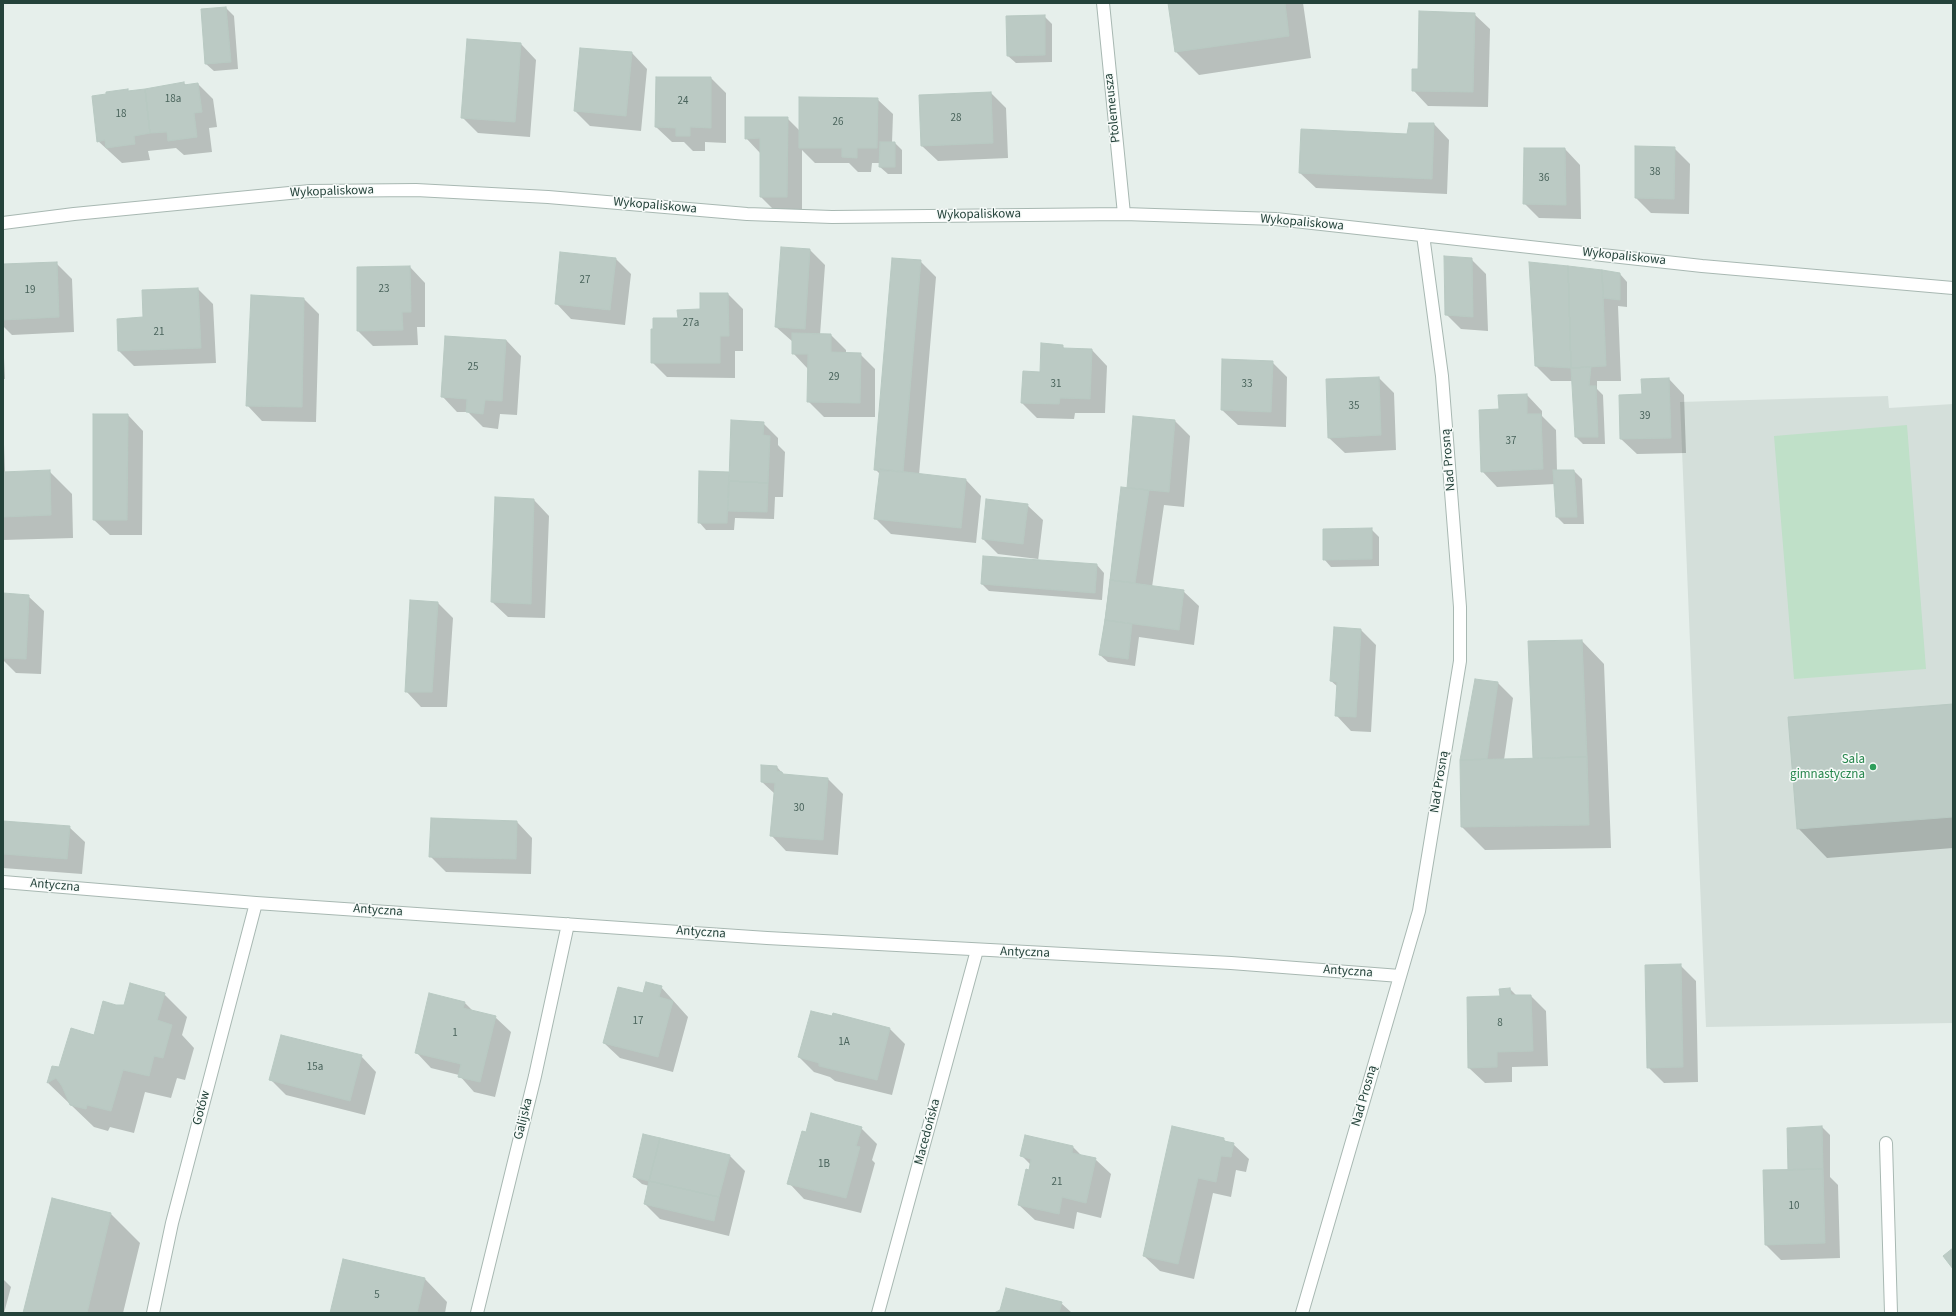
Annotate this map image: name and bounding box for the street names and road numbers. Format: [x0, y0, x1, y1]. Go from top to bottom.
street label: Ptolemeusza [1102, 72, 1124, 144]
street label: Wykopaliskowa [290, 183, 374, 201]
street label: Wykopaliskowa [612, 195, 698, 217]
street label: Wykopaliskowa [937, 206, 1021, 224]
street label: Wykopaliskowa [1259, 212, 1345, 234]
street label: Wykopaliskowa [1581, 245, 1667, 269]
street label: Nad Prosną [1438, 428, 1460, 492]
street label: Nad Prosną [1427, 750, 1453, 814]
street label: Antyczna [30, 876, 80, 896]
street label: Antyczna [353, 901, 403, 921]
street label: Antyczna [676, 923, 726, 943]
street label: Antyczna [1000, 944, 1050, 962]
street label: Antyczna [1323, 962, 1373, 982]
street label: Nad Prosną [1349, 1064, 1381, 1128]
street label: Gotów [190, 1089, 214, 1127]
street label: Galijska [511, 1096, 537, 1142]
street label: Macedońska [912, 1097, 944, 1167]

